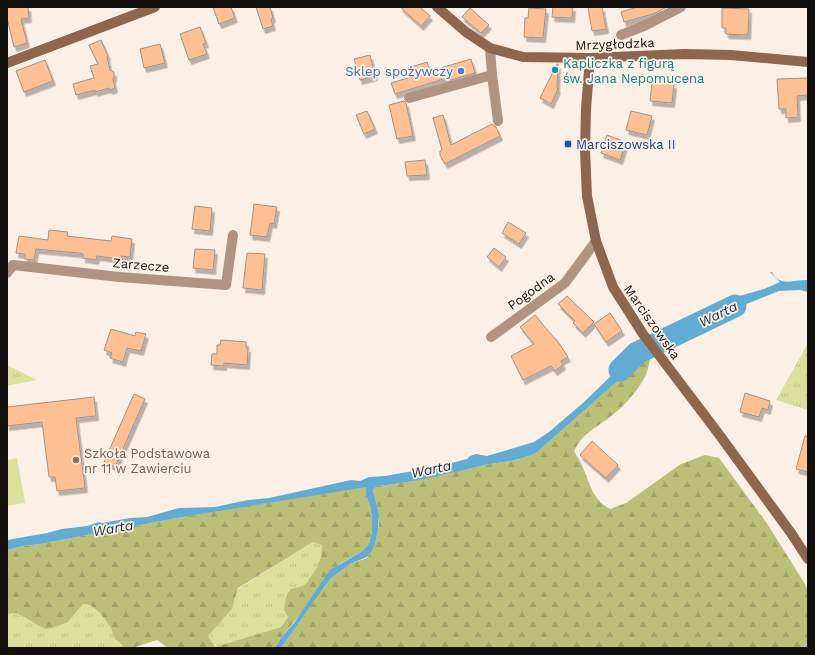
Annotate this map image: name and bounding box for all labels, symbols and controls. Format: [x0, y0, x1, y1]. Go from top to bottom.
street label: Mrzygłodzka [575, 35, 655, 53]
place label: Kapliczka z figurą św. Jana Nepomucena [563, 56, 705, 86]
place label: Sklep spożywczy [345, 64, 453, 79]
marker: Kapliczka z figurą św. Jana Nepomucena [550, 65, 560, 75]
marker: Sklep spożywczy [456, 66, 466, 76]
place label: Marciszowska II [576, 137, 676, 152]
marker: Marciszowska II [563, 139, 573, 149]
street label: Zarzecze [112, 255, 170, 275]
street label: Pogodna [505, 269, 558, 313]
street label: Marciszowska [621, 282, 684, 363]
water label: Warta [696, 298, 740, 330]
place label: Szkoła Podstawowa nr 11 w Zawierciu [84, 446, 211, 476]
marker: Szkoła Podstawowa nr 11 w Zawierciu [71, 455, 81, 465]
water label: Warta [409, 457, 453, 481]
water label: Warta [92, 517, 135, 539]

